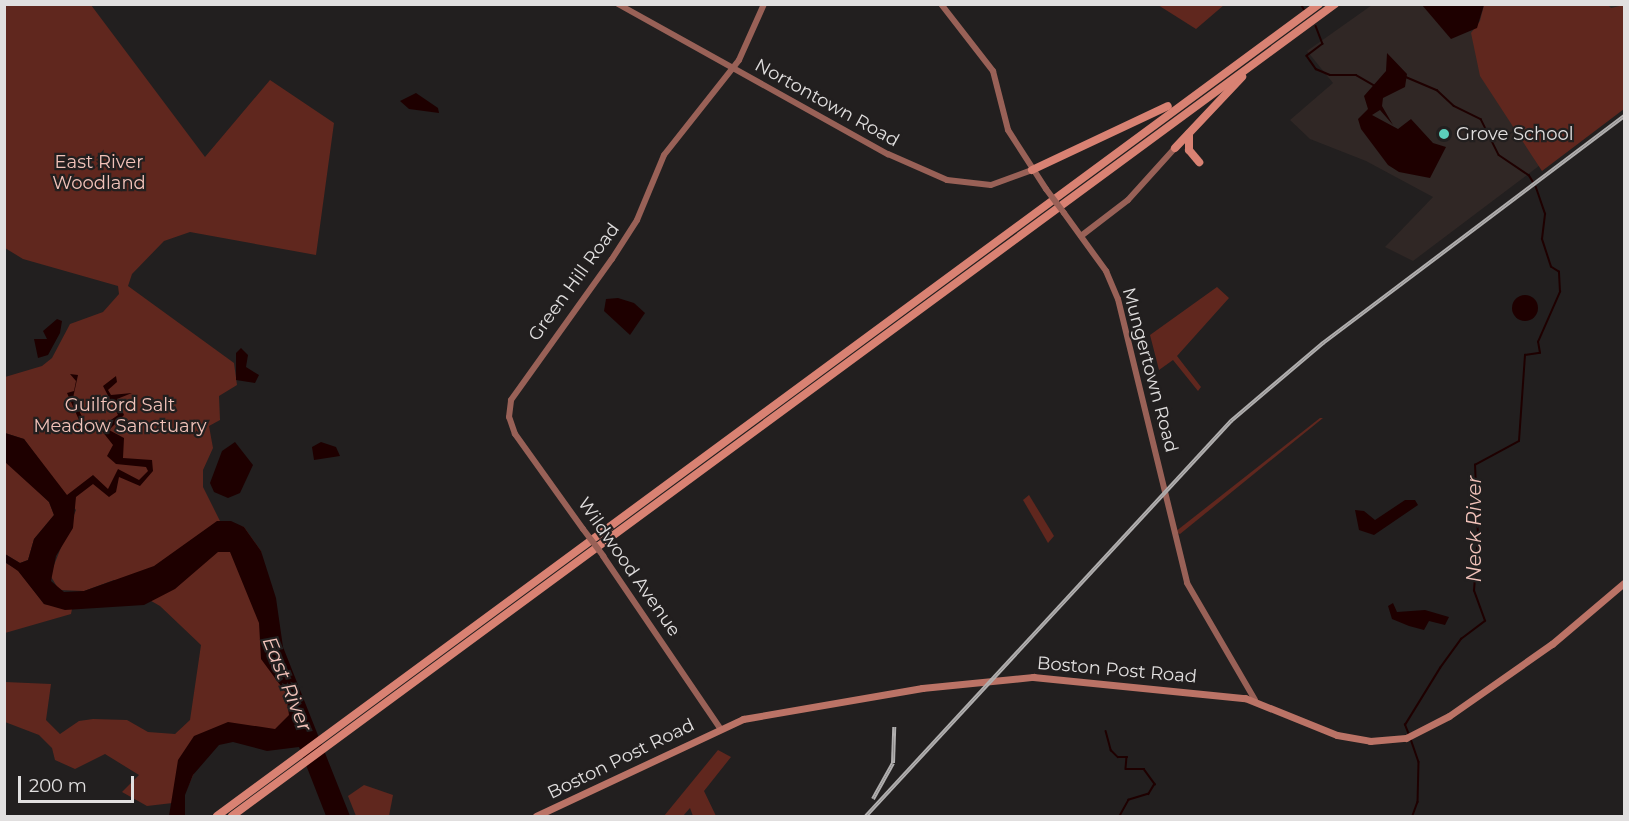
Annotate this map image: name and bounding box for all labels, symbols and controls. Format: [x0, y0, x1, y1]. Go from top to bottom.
street label: Nortontown Road [751, 54, 903, 152]
place label: Grove School [1456, 123, 1574, 145]
marker: Grove School [1437, 127, 1451, 141]
park label: East River Woodland [52, 152, 146, 195]
street label: Green Hill Road [524, 219, 624, 345]
street label: Mungertown Road [1118, 285, 1182, 455]
park label: Guilford Salt Meadow Sanctuary [33, 395, 207, 438]
water label: Neck River [1462, 475, 1486, 583]
street label: Wildwood Avenue [573, 493, 685, 641]
water label: East River [257, 633, 317, 735]
street label: Boston Post Road [1036, 652, 1198, 688]
street label: Boston Post Road [544, 714, 698, 804]
scale bar [21, 764, 136, 802]
text: 200 m [29, 775, 87, 797]

